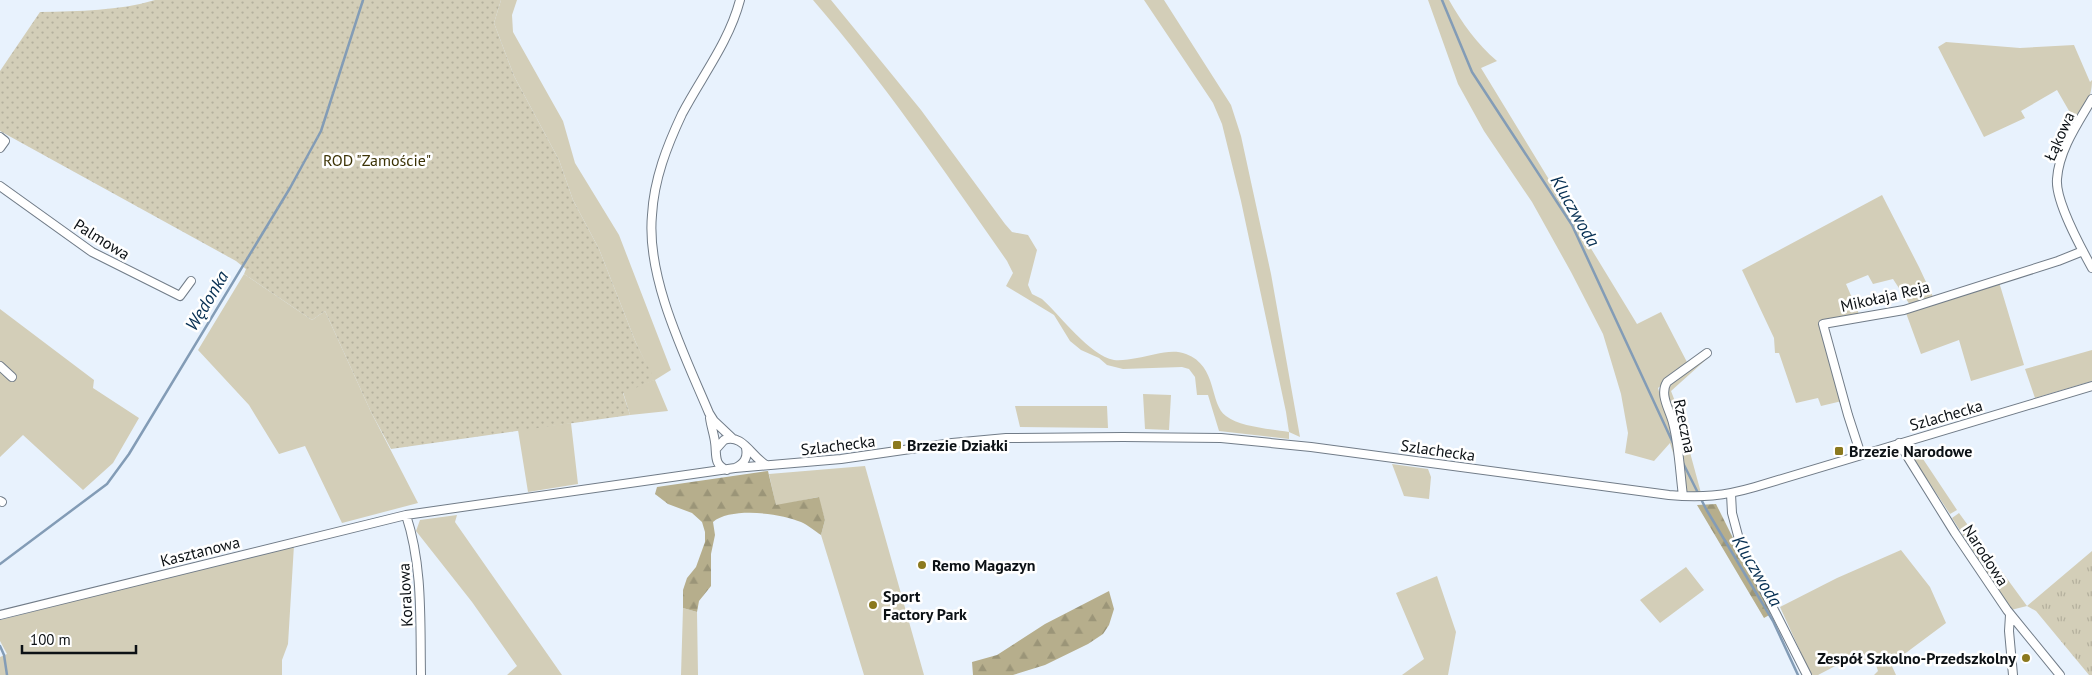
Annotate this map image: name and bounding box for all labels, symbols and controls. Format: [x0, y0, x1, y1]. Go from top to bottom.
street label: Łąkowa [2039, 108, 2079, 164]
park label: ROD "Zamoście" [323, 150, 431, 170]
water label: Kluczwoda [1546, 171, 1605, 251]
street label: Palmowa [70, 214, 134, 264]
water label: Wędonka [180, 266, 234, 335]
street label: Mikołaja Reja [1838, 276, 1932, 316]
street label: Szlachecka [1907, 395, 1985, 435]
street label: Rzeczna [1670, 397, 1700, 455]
street label: Szlachecka [800, 431, 876, 459]
place label: Brzezie Działki [907, 435, 1008, 455]
street label: Szlachecka [1399, 435, 1477, 465]
marker: Brzezie Działki [891, 439, 903, 451]
place label: Brzezie Narodowe [1849, 441, 1972, 461]
marker: Brzezie Narodowe [1833, 445, 1845, 457]
street label: Narodowa [1959, 520, 2013, 590]
street label: Kasztanowa [158, 531, 242, 571]
water label: Kluczwoda [1727, 531, 1788, 611]
place label: Remo Magazyn [932, 555, 1035, 575]
marker: Remo Magazyn [916, 559, 928, 571]
street label: Koralowa [393, 563, 417, 627]
place label: Sport Factory Park [883, 586, 967, 624]
marker: Sport Factory Park [867, 599, 879, 611]
scale bar [22, 622, 136, 654]
text: 100 m [30, 630, 71, 649]
place label: Zespół Szkolno-Przedszkolny [1817, 648, 2016, 668]
marker: Zespół Szkolno-Przedszkolny [2020, 652, 2032, 664]

